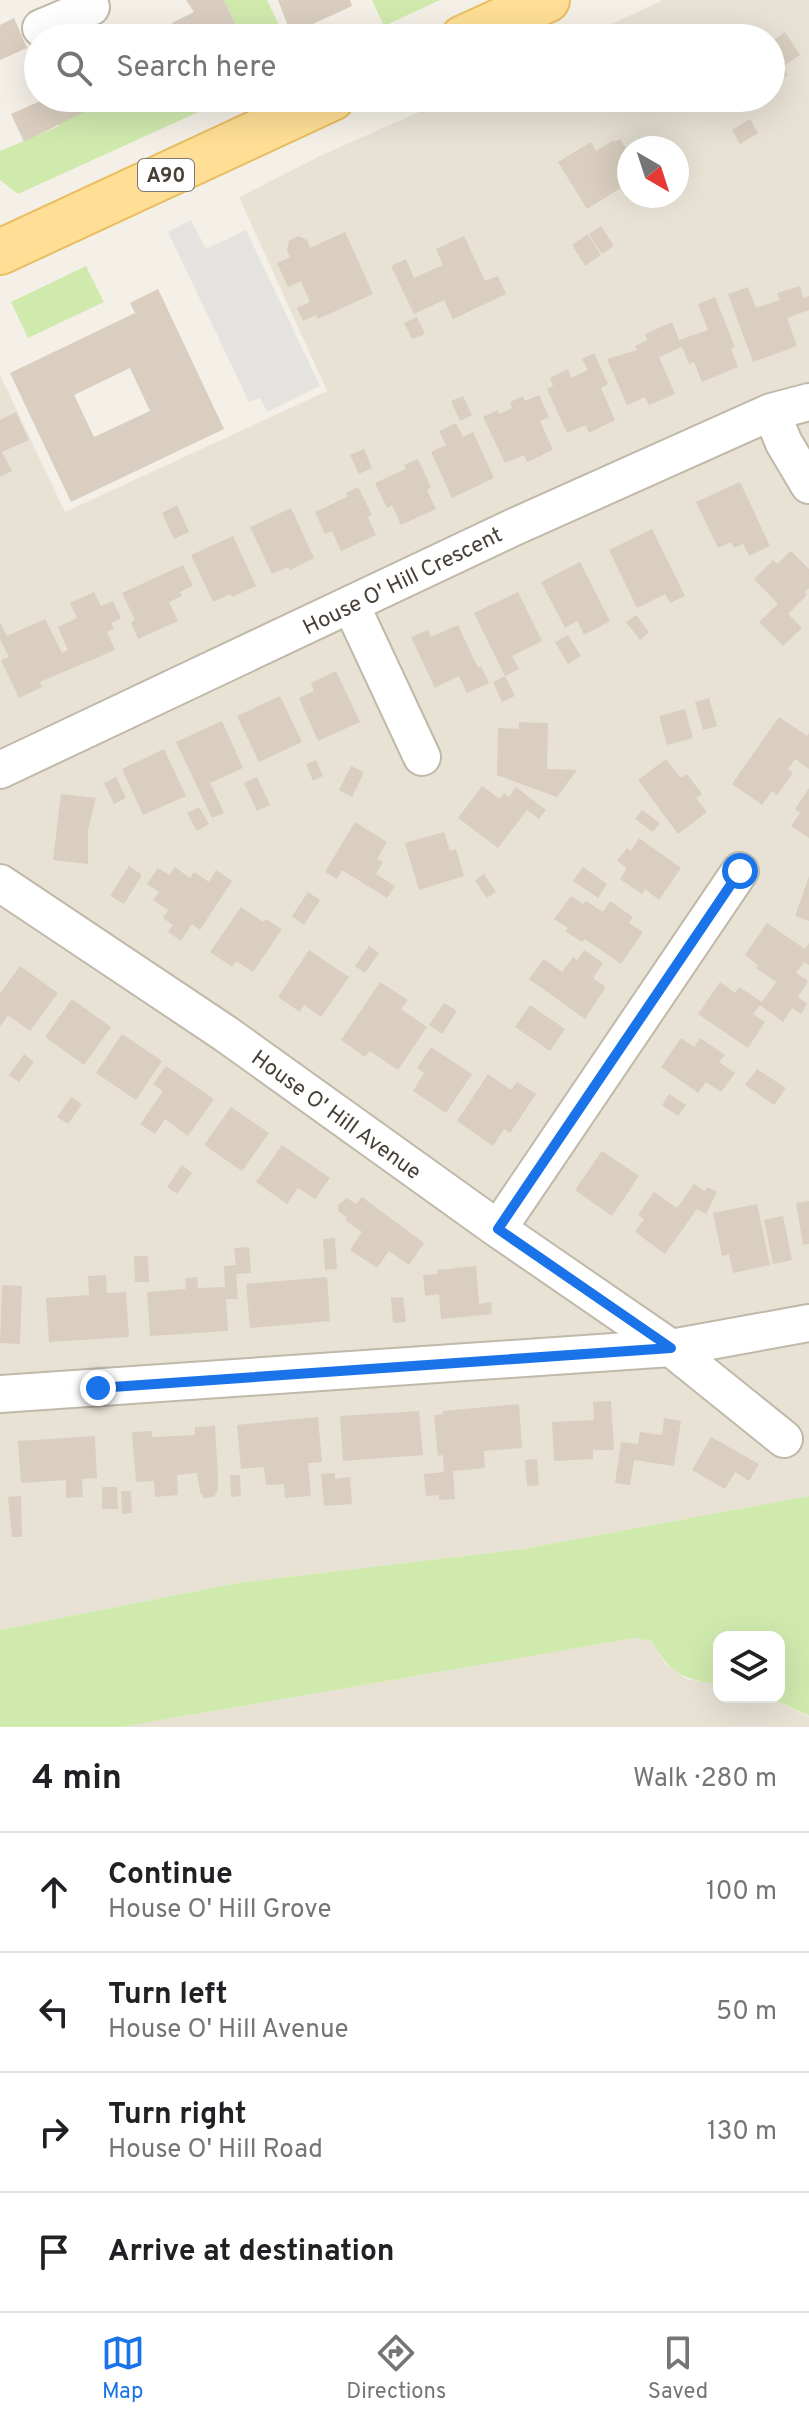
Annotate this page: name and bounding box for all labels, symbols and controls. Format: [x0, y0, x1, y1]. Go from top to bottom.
search box [24, 24, 785, 112]
icon: search [52, 46, 96, 90]
text: Search here [116, 50, 276, 87]
north arrow [617, 136, 689, 208]
road number: A90 [138, 159, 194, 191]
street label: House O' Hill Crescent [299, 522, 507, 642]
route start [722, 853, 758, 889]
street label: House O' Hill Avenue [245, 1045, 426, 1187]
route end [80, 1370, 116, 1406]
map controls [713, 1631, 785, 1703]
button: layers [713, 1631, 785, 1703]
text: 4 min [32, 1758, 122, 1801]
text: Walk · 280 m [633, 1763, 777, 1796]
text: Continue [108, 1857, 233, 1894]
icon: ahead [32, 1870, 76, 1914]
text: 100 m [706, 1876, 777, 1909]
text: House O' Hill Grove [108, 1894, 332, 1927]
text: Turn left [108, 1977, 228, 2014]
icon: left [32, 1990, 76, 2034]
text: 50 m [716, 1996, 777, 2029]
text: House O' Hill Avenue [108, 2014, 349, 2047]
text: Turn right [108, 2097, 246, 2134]
icon: right [32, 2110, 76, 2154]
text: 130 m [707, 2116, 777, 2149]
text: House O' Hill Road [108, 2134, 323, 2167]
icon: arrive [32, 2230, 76, 2274]
text: Arrive at destination [108, 2234, 394, 2271]
tab: Map [101, 2331, 145, 2406]
tab: Directions [346, 2331, 446, 2406]
tab: Saved [648, 2331, 708, 2406]

